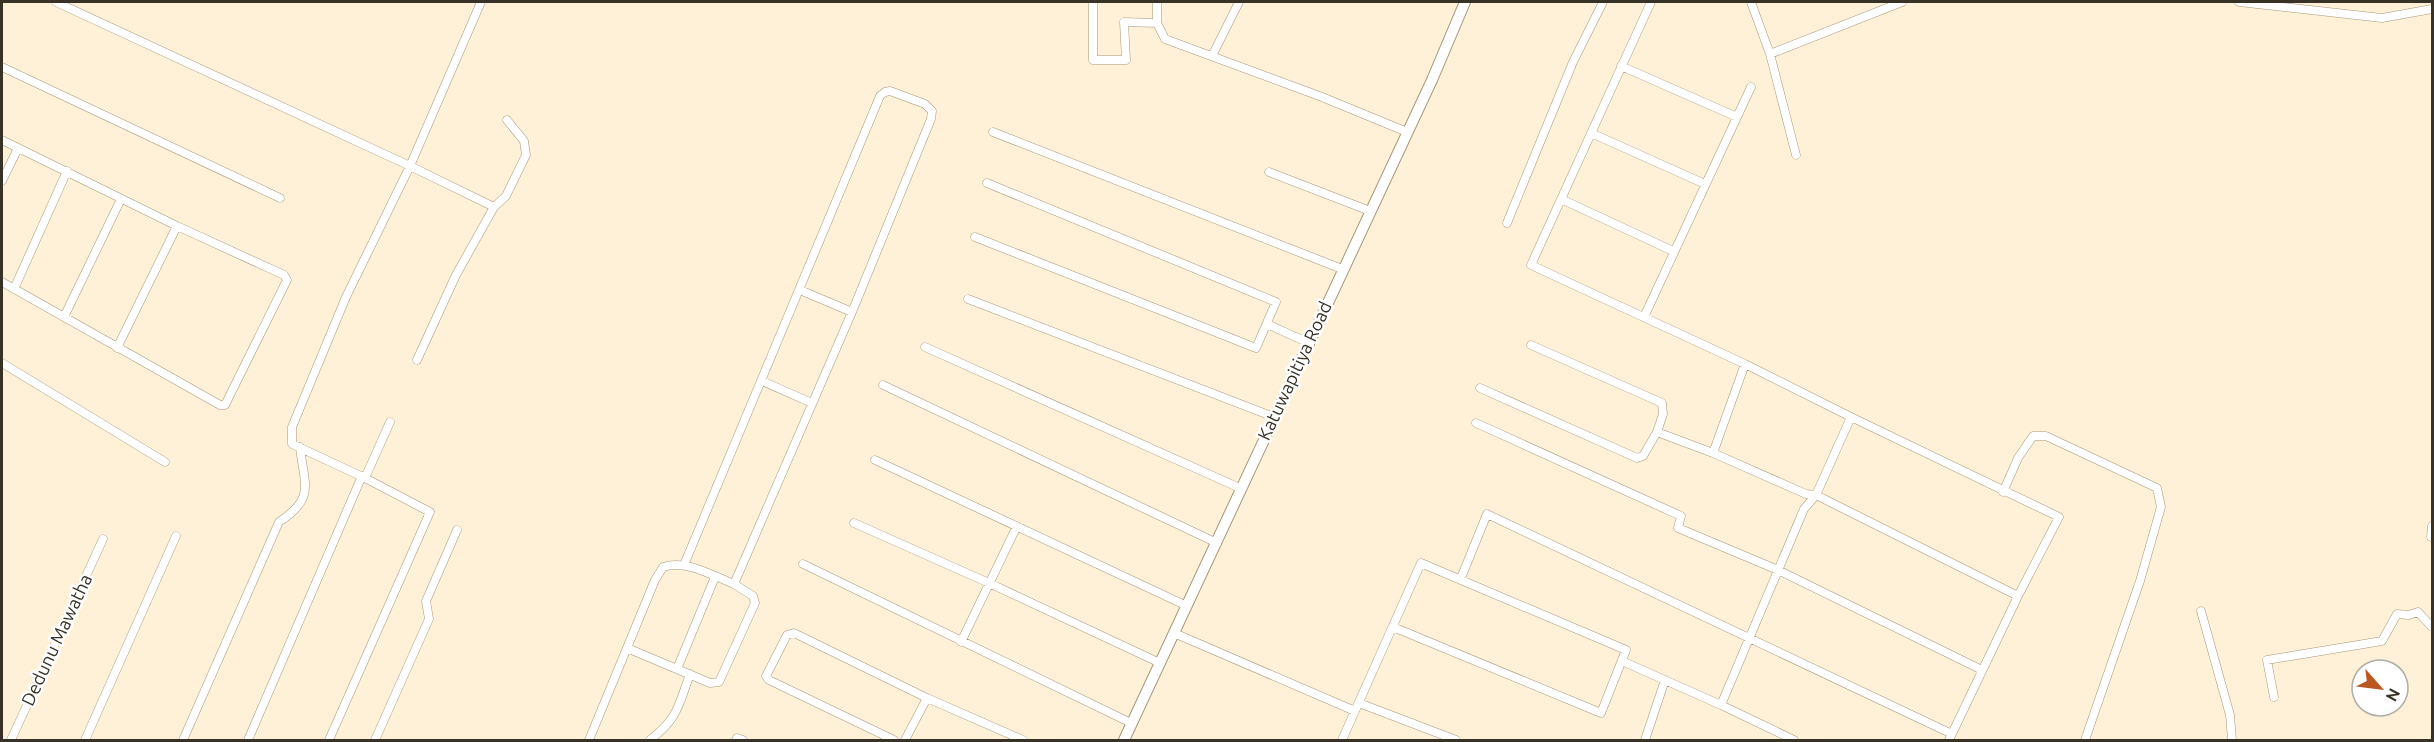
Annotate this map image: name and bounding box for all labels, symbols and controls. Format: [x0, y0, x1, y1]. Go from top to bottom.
street label: Katuwapitiya Road [1253, 298, 1335, 443]
street label: Dedunu Mawatha [17, 571, 95, 709]
north arrow [2350, 658, 2410, 718]
text: N [2382, 686, 2404, 705]

